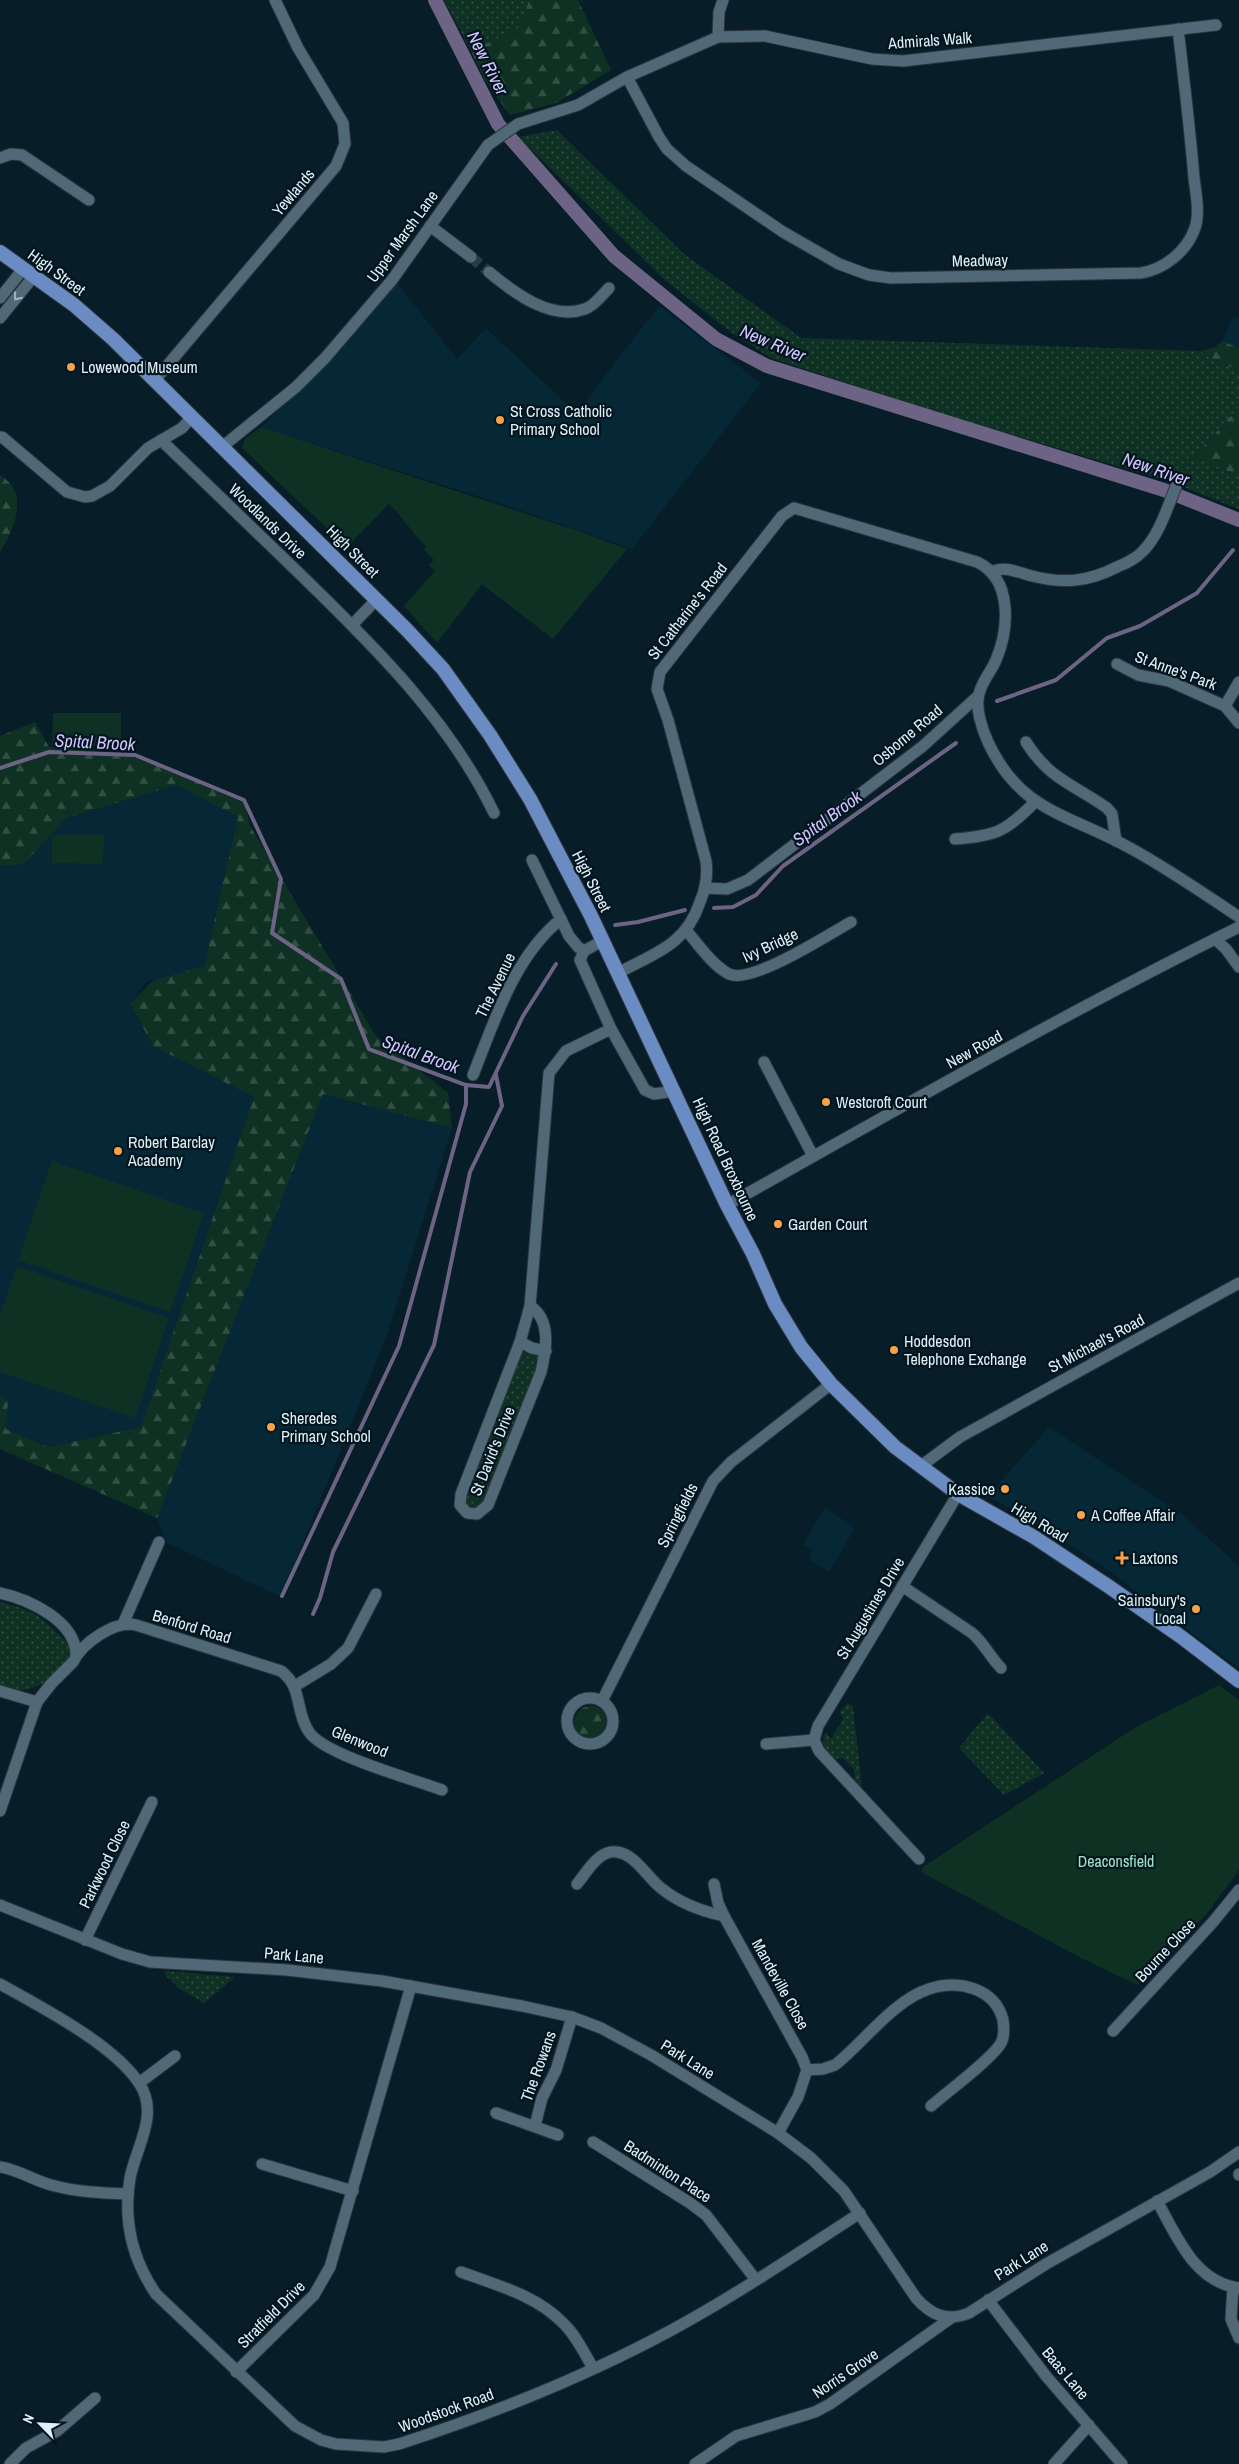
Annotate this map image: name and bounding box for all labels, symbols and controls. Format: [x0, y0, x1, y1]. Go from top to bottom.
street label: Admirals Walk [886, 26, 973, 54]
water label: New River [461, 27, 515, 100]
street label: Yewlands [267, 164, 319, 220]
street label: Upper Marsh Lane [361, 186, 443, 286]
street label: High Street [24, 244, 91, 301]
street label: Meadway [952, 249, 1009, 271]
one-way arrow [14, 291, 22, 300]
water label: New River [736, 318, 811, 368]
place label: Lowewood Museum [81, 356, 198, 378]
marker: Lowewood Museum [65, 361, 77, 373]
place label: St Cross Catholic Primary School [510, 400, 613, 440]
marker: St Cross Catholic Primary School [494, 414, 506, 426]
water label: New River [1119, 446, 1194, 492]
street label: Woodlands Drive [224, 478, 312, 564]
street label: High Street [322, 520, 384, 582]
street label: St Catharine's Road [642, 558, 732, 664]
street label: St Anne's Park [1132, 645, 1220, 695]
street label: Osborne Road [867, 699, 947, 771]
water label: Spital Brook [54, 727, 136, 757]
water label: Spital Brook [787, 784, 867, 852]
street label: High Street [567, 846, 617, 916]
street label: Ivy Bridge [739, 923, 801, 967]
street label: The Avenue [470, 949, 520, 1021]
street label: New Road [942, 1025, 1006, 1073]
water label: Spital Brook [379, 1029, 464, 1080]
place label: Westcroft Court [836, 1091, 927, 1113]
street label: High Road Broxbourne [688, 1094, 764, 1224]
marker: Westcroft Court [820, 1096, 832, 1108]
place label: Robert Barclay Academy [127, 1131, 215, 1171]
marker: Robert Barclay Academy [112, 1145, 124, 1157]
place label: Garden Court [788, 1213, 868, 1235]
marker: Garden Court [772, 1218, 784, 1230]
street label: St Michael's Road [1044, 1308, 1148, 1378]
place label: Hoddesdon Telephone Exchange [904, 1330, 1027, 1370]
marker: Hoddesdon Telephone Exchange [888, 1344, 900, 1356]
street label: St David's Drive [464, 1403, 520, 1499]
place label: Sheredes Primary School [281, 1407, 371, 1447]
marker: Sheredes Primary School [265, 1421, 277, 1433]
place label: Kassice [948, 1478, 995, 1500]
street label: Springfields [651, 1479, 703, 1551]
marker: Kassice [999, 1483, 1011, 1495]
street label: High Road [1007, 1496, 1073, 1548]
place label: A Coffee Affair [1090, 1504, 1176, 1526]
marker: A Coffee Affair [1075, 1509, 1087, 1521]
place label: Laxtons [1132, 1547, 1178, 1569]
marker: Laxtons [1116, 1552, 1128, 1564]
street label: St Augustines Drive [831, 1553, 909, 1663]
place label: Sainsbury's Local [1118, 1589, 1186, 1629]
marker: Sainsbury's Local [1190, 1603, 1202, 1615]
street label: Benford Road [150, 1604, 234, 1648]
street label: Glenwood [328, 1720, 392, 1762]
street label: Parkwood Close [73, 1816, 135, 1912]
park label: Deaconsfield [1078, 1850, 1154, 1872]
street label: Bourne Close [1130, 1913, 1200, 1987]
street label: Mandeville Close [747, 1935, 815, 2033]
street label: Park Lane [263, 1941, 325, 1969]
street label: The Rowans [515, 2028, 561, 2104]
street label: Park Lane [657, 2034, 719, 2084]
street label: Badminton Place [620, 2135, 716, 2207]
street label: Park Lane [990, 2235, 1052, 2285]
street label: Stratfield Drive [232, 2275, 310, 2353]
street label: Baas Lane [1037, 2342, 1095, 2404]
street label: Norris Grove [808, 2343, 882, 2403]
street label: Woodstock Road [395, 2383, 497, 2437]
north arrow [15, 2399, 65, 2449]
text: N [18, 2411, 38, 2426]

